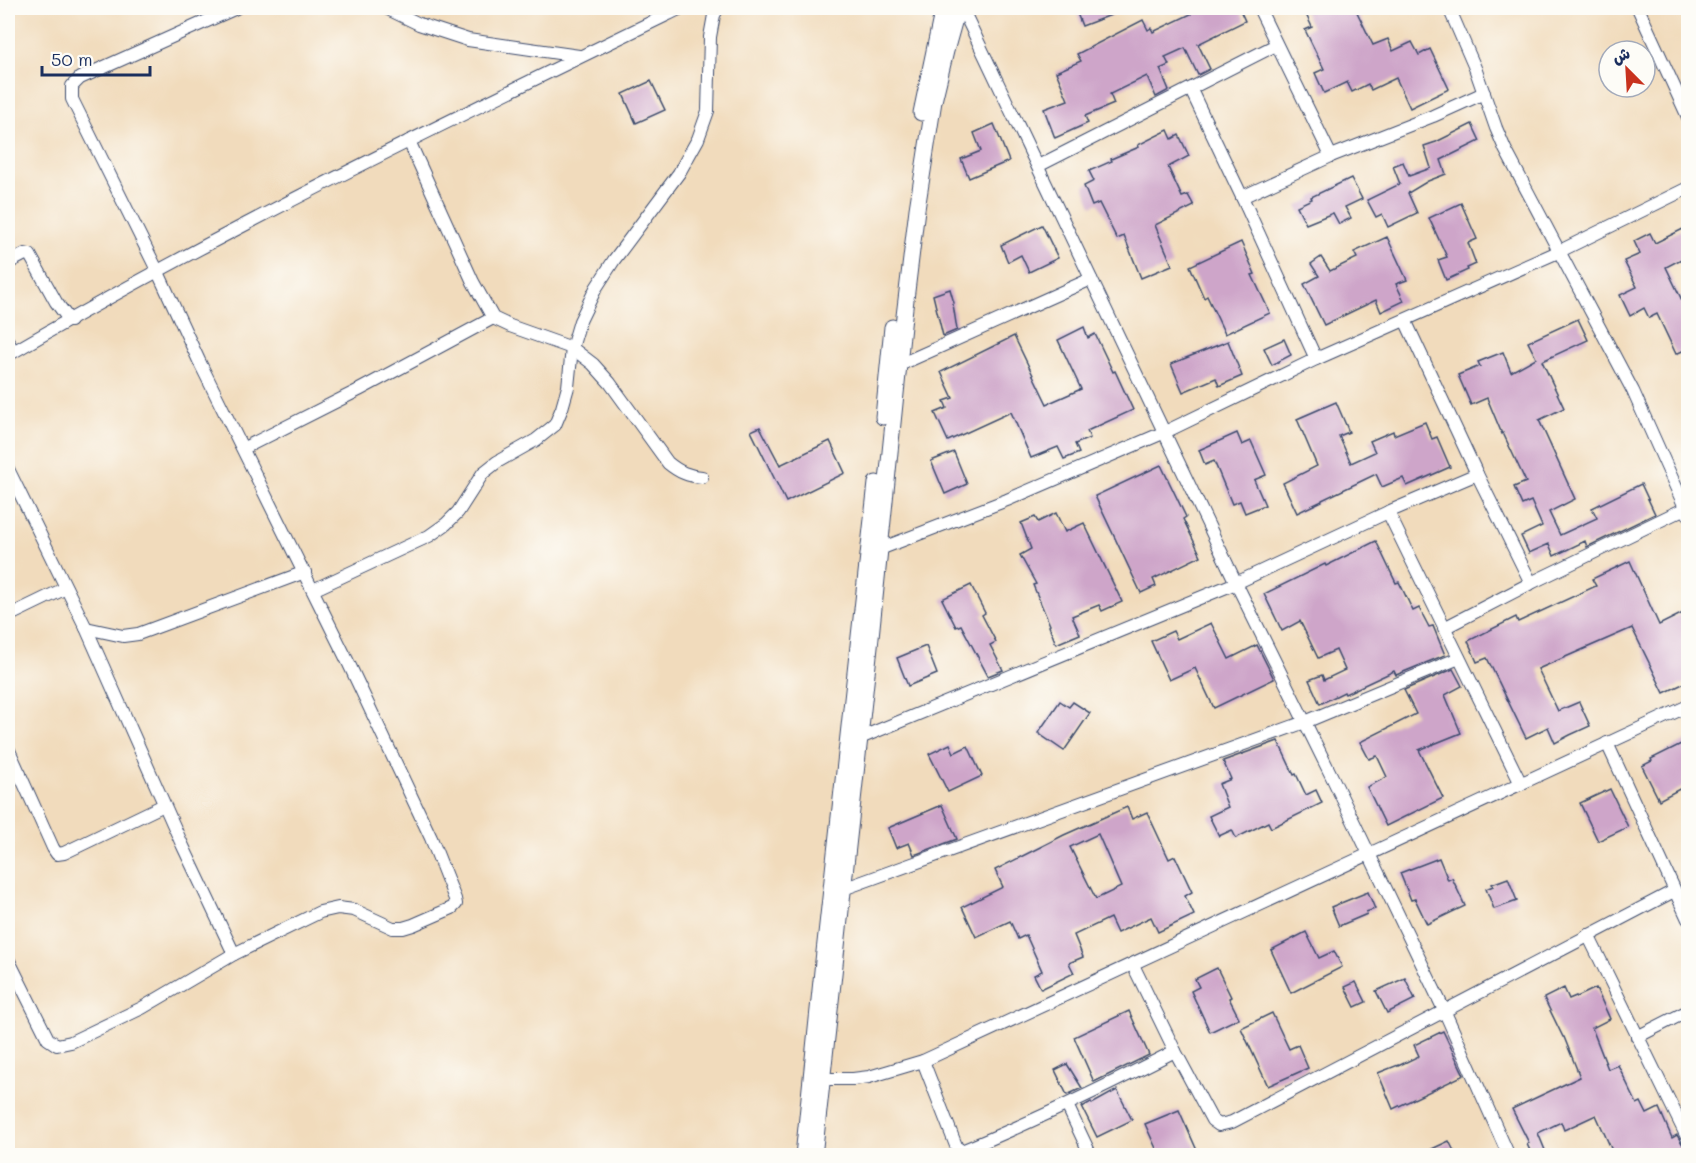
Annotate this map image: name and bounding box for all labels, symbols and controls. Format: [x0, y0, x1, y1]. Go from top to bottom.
scale bar [42, 39, 150, 77]
north arrow [1597, 39, 1657, 99]
text: ش [1608, 42, 1633, 68]
text: 50 m [51, 47, 93, 71]

